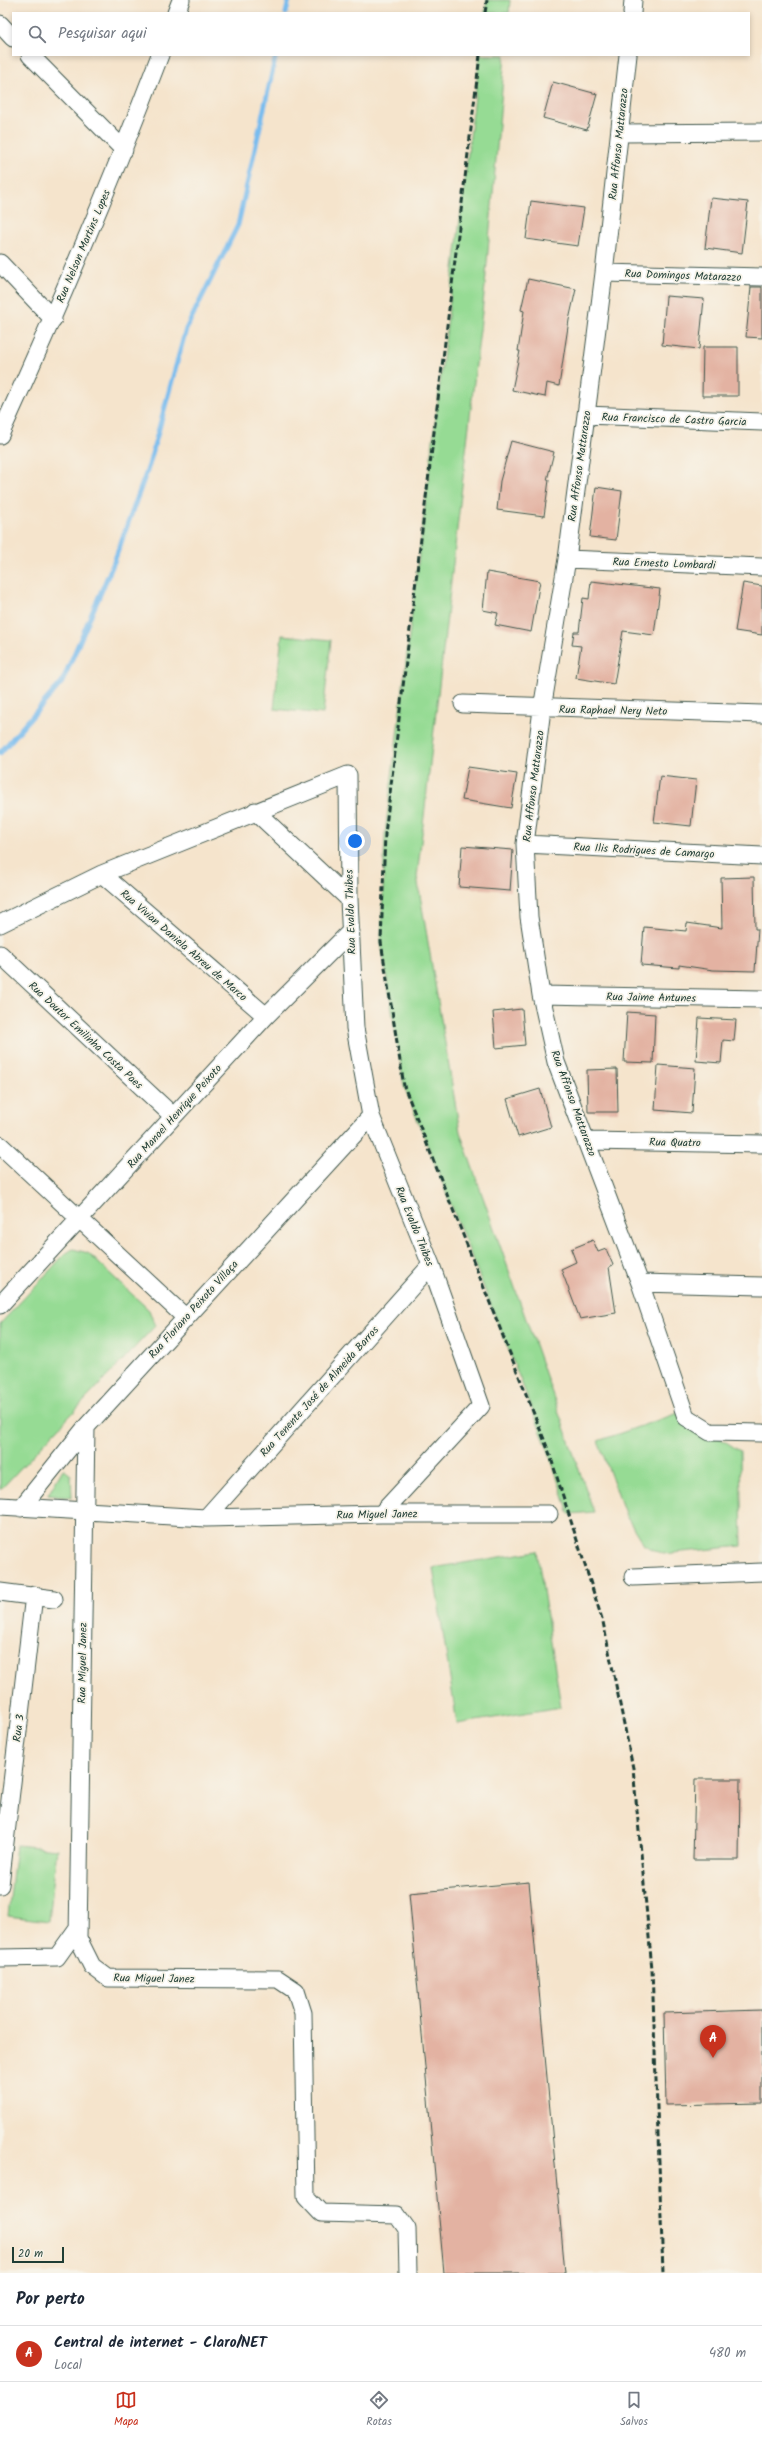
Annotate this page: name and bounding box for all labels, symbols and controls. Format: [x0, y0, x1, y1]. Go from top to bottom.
search box [12, 12, 750, 56]
text: Pesquisar aqui [58, 22, 147, 46]
icon: search [26, 23, 48, 45]
street label: Rua Affonso Mattarazzo [604, 87, 634, 201]
street label: Rua Nelson Martins Lopes [52, 187, 116, 306]
street label: Rua Domingos Matarazzo [624, 265, 742, 287]
street label: Rua Francisco de Castro Garcia [601, 408, 747, 432]
street label: Rua Affonso Mattarazzo [563, 409, 597, 523]
street label: Rua Ernesto Lombardi [612, 553, 716, 575]
street label: Rua Raphael Nery Neto [559, 701, 667, 721]
street label: Rua Affonso Mattarazzo [518, 729, 550, 843]
your location [345, 831, 365, 851]
street label: Rua Ilis Rodrigues de Camargo [573, 838, 715, 864]
street label: Rua Evaldo Thibes [341, 869, 361, 955]
street label: Rua Vivian Daniela Abreu de Marco [116, 885, 251, 1006]
street label: Rua Doutor Emilinha Costa Paes [24, 978, 147, 1094]
street label: Rua Jaime Antunes [606, 988, 696, 1008]
street label: Rua Affonso Mattarazzo [545, 1048, 601, 1159]
street label: Rua Manoel Henrique Peixoto [123, 1061, 227, 1173]
street label: Rua Quatro [649, 1134, 701, 1152]
street label: Rua Evaldo Thibes [390, 1184, 438, 1269]
street label: Rua Floriano Peixoto Villaça [144, 1256, 243, 1363]
street label: Rua Tenente José de Almeida Barros [256, 1322, 384, 1461]
street label: Rua Miguel Janez [336, 1505, 418, 1525]
street label: Rua Miguel Janez [73, 1622, 93, 1704]
street label: Rua 3 [8, 1713, 30, 1743]
street label: Rua Miguel Janez [113, 1969, 195, 1989]
pin: A [700, 2025, 726, 2058]
scale bar [12, 2245, 64, 2264]
text: 20 m [18, 2245, 43, 2263]
text: Por perto [16, 2286, 85, 2313]
text: Central de internet - Claro/NET [54, 2331, 267, 2355]
text: A [25, 2343, 33, 2364]
text: 480 m [709, 2343, 746, 2364]
text: Local [54, 2355, 82, 2376]
tab: Mapa [114, 2389, 138, 2431]
tab: Rotas [366, 2389, 392, 2431]
tab: Salvos [620, 2389, 648, 2431]

